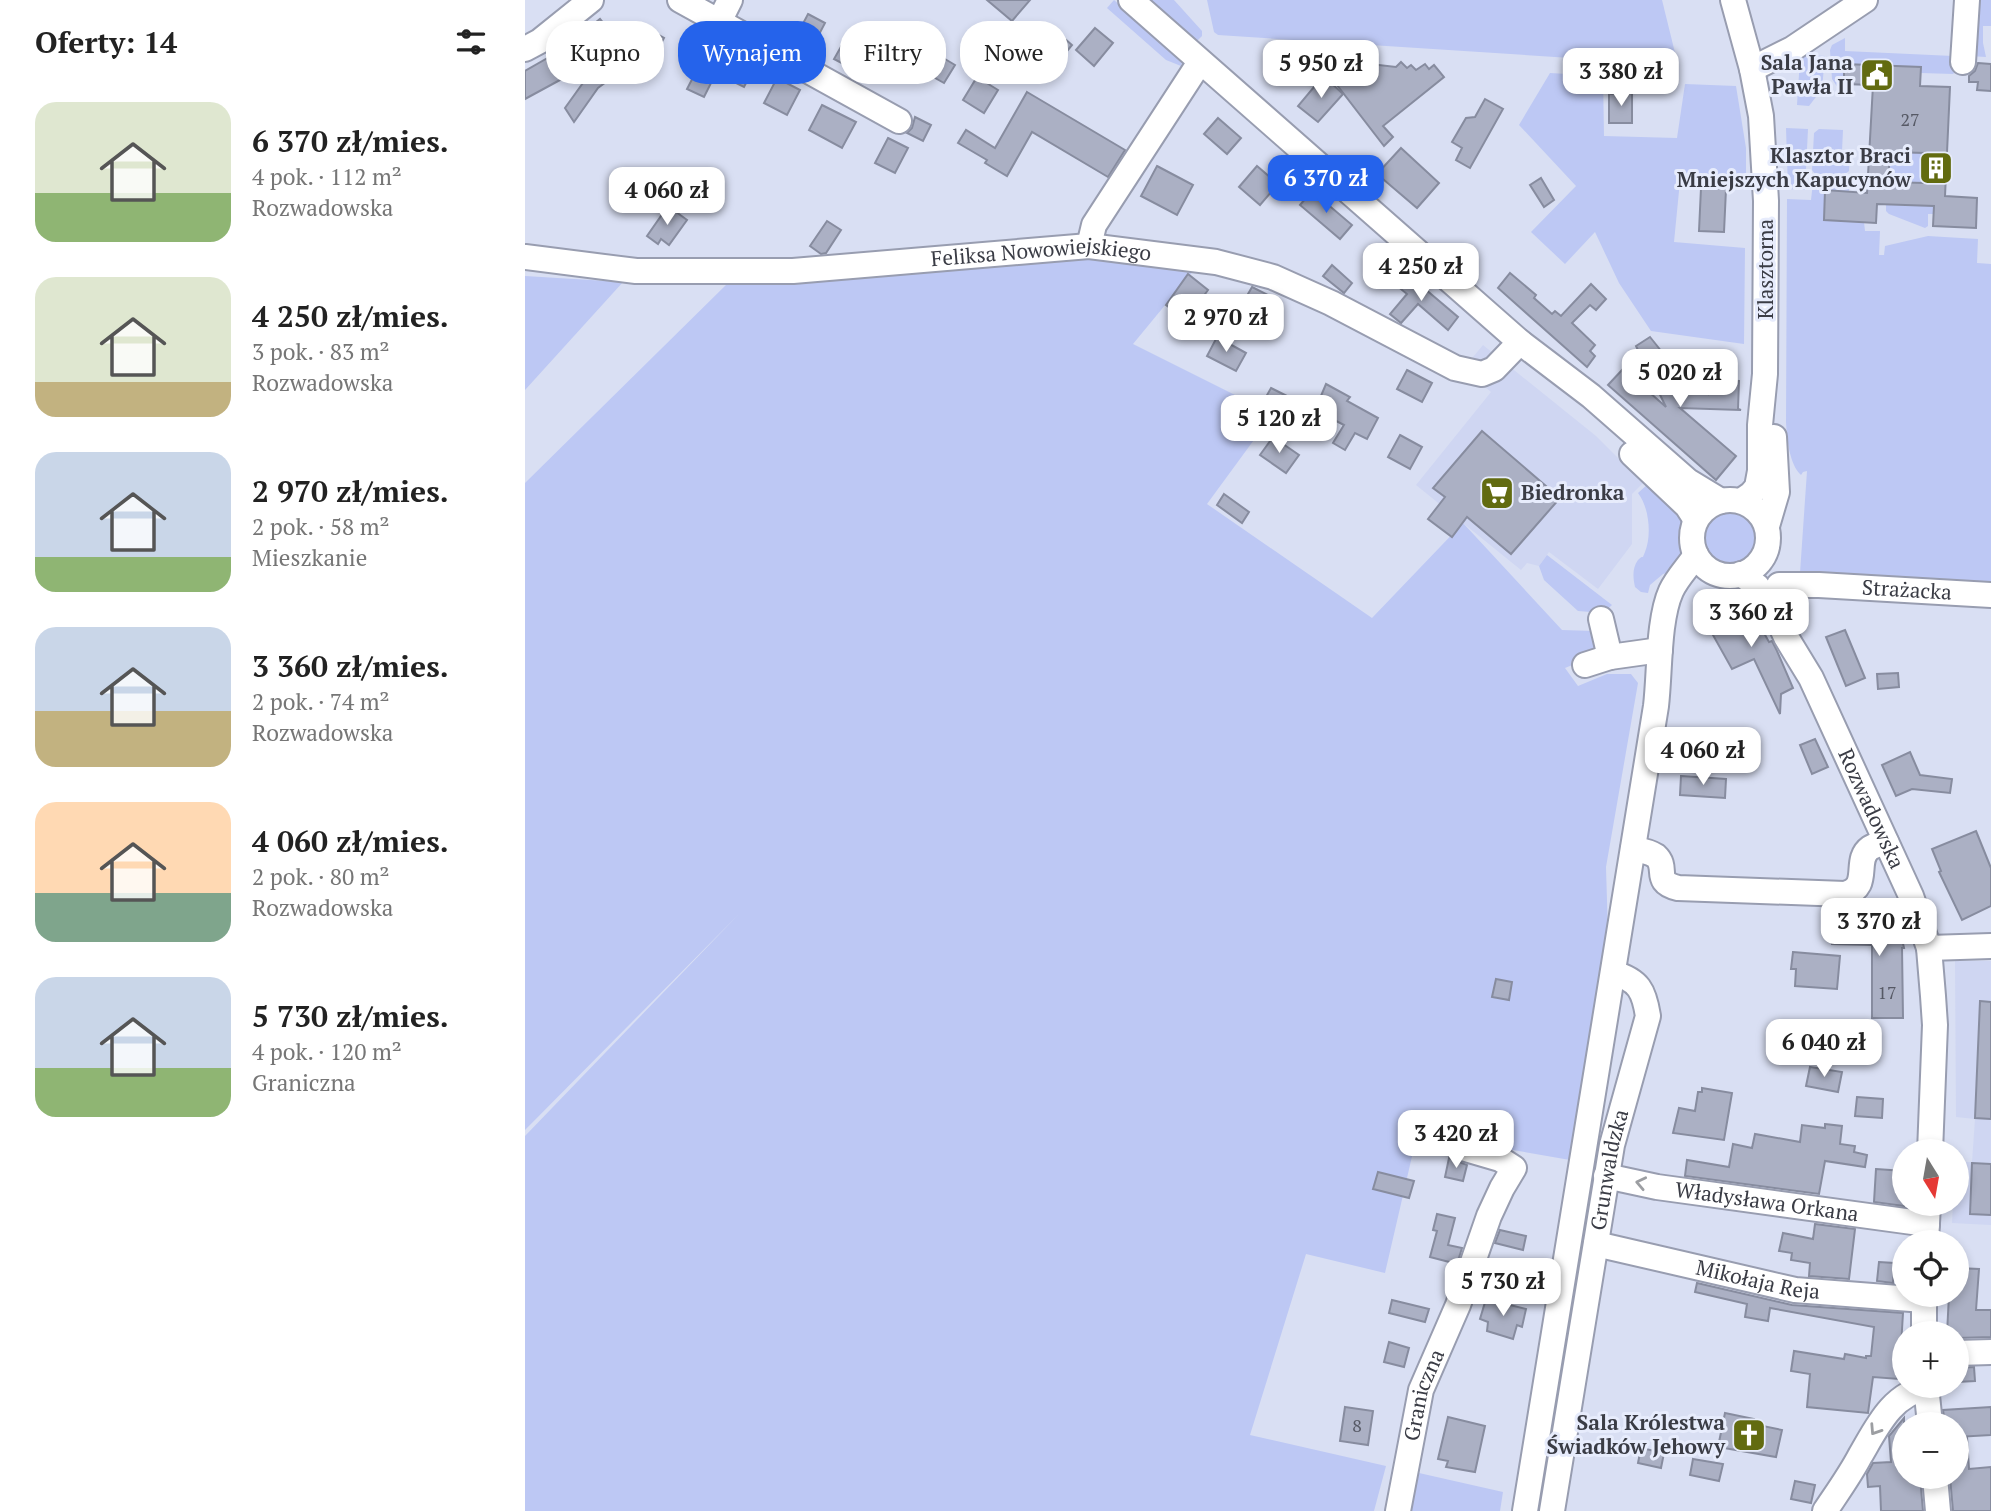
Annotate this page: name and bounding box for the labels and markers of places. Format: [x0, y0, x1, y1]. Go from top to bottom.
pin: 5 950 zł [1249, 41, 1393, 100]
pin: 3 380 zł [1549, 48, 1693, 108]
place label: Sala Jana Pawła II [1761, 48, 1853, 100]
public building icon: Sala Jana Pawła II [1858, 56, 1896, 94]
place label: Klasztor Braci Mniejszych Kapucynów [1677, 141, 1912, 193]
building icon: Klasztor Braci Mniejszych Kapucynów [1917, 149, 1955, 187]
pin: 6 370 zł [1254, 156, 1398, 215]
pin: 4 060 zł [595, 168, 739, 227]
pin: 4 250 zł [1349, 244, 1493, 303]
pin: 2 970 zł [1154, 294, 1298, 354]
pin: 5 020 zł [1608, 350, 1752, 409]
pin: 5 120 zł [1207, 396, 1351, 455]
supermarket icon: Biedronka [1478, 474, 1516, 512]
place label: Biedronka [1521, 478, 1625, 506]
pin: 3 360 zł [1679, 590, 1823, 649]
pin: 4 060 zł [1631, 728, 1775, 787]
pin: 3 370 zł [1807, 898, 1951, 958]
pin: 6 040 zł [1752, 1020, 1896, 1079]
pin: 3 420 zł [1384, 1110, 1528, 1170]
pin: 5 730 zł [1431, 1258, 1575, 1318]
place label: Sala Królestwa Świadków Jehowy [1547, 1408, 1726, 1460]
church icon: Sala Królestwa Świadków Jehowy [1730, 1416, 1768, 1454]

